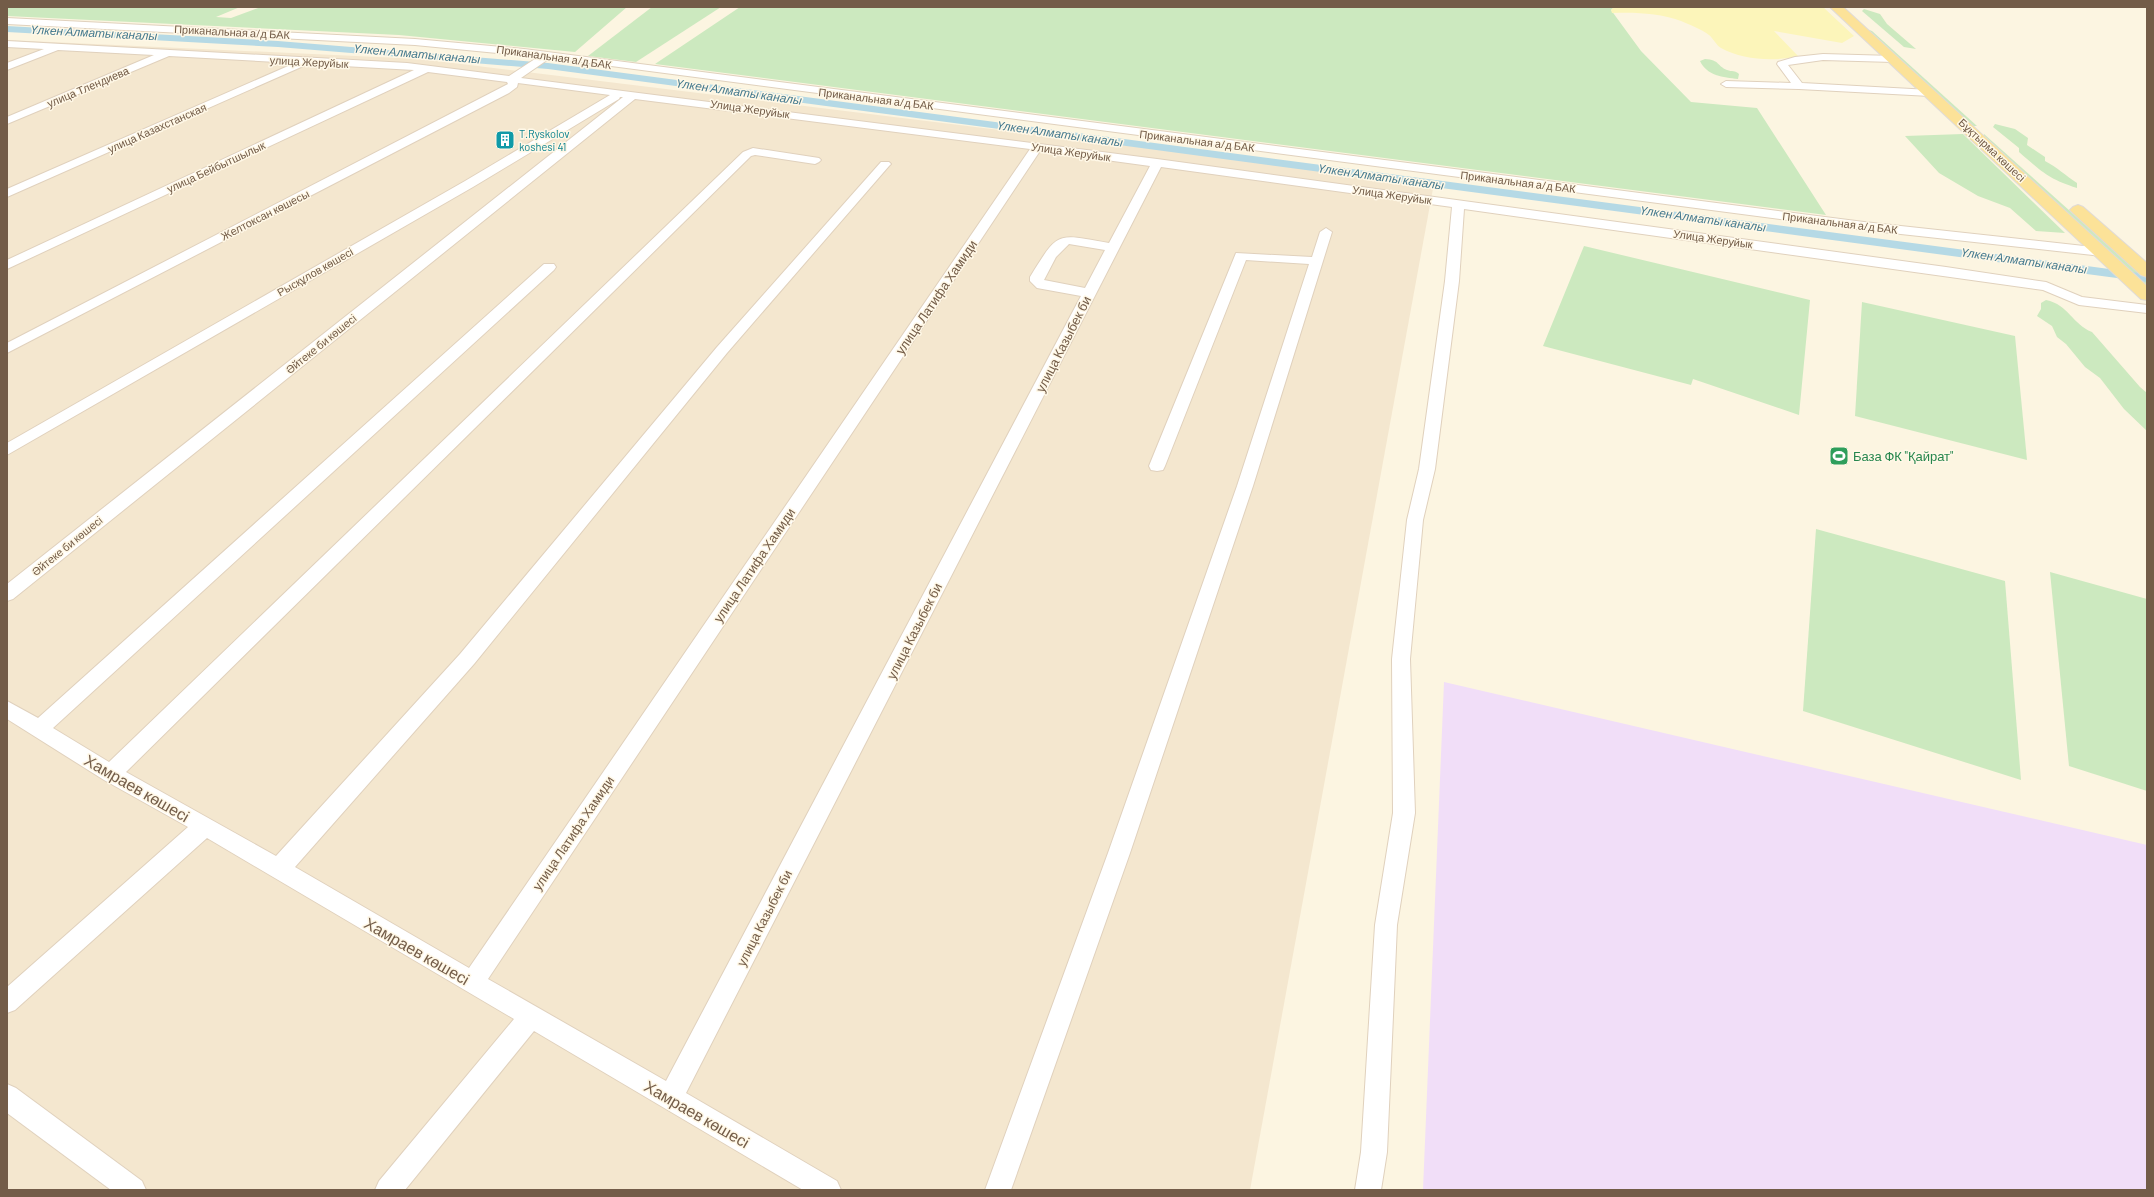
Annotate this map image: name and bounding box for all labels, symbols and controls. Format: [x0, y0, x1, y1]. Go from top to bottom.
water label: Үлкен Алматы каналы [30, 22, 158, 42]
street label: Приканальная а/д БАК [174, 22, 291, 41]
water label: Үлкен Алматы каналы [353, 41, 481, 66]
street label: Приканальная а/д БАК [496, 42, 613, 71]
street label: улица Жеруйык [269, 53, 349, 70]
street label: улица Тлендиева [45, 63, 132, 110]
water label: Үлкен Алматы каналы [675, 75, 803, 107]
street label: Приканальная а/д БАК [818, 85, 935, 112]
street label: Улица Жеруйык [710, 97, 791, 121]
street label: улица Казахстанская [105, 100, 208, 155]
street label: Бұқтырма көшесі [1956, 115, 2028, 184]
water label: Үлкен Алматы каналы [996, 117, 1124, 149]
place label: T.Ryskolov koshesi 41 [519, 127, 570, 153]
street label: Приканальная а/д БАК [1139, 127, 1256, 154]
building icon: T.Ryskolov koshesi 41 [494, 129, 516, 151]
street label: улица Бейбытшылык [165, 138, 267, 195]
street label: Улица Жеруйык [1031, 140, 1112, 164]
water label: Үлкен Алматы каналы [1317, 160, 1445, 192]
street label: Приканальная а/д БАК [1460, 168, 1577, 195]
street label: Улица Жеруйык [1352, 183, 1433, 207]
street label: Желтоксан көшесы [218, 187, 311, 242]
water label: Үлкен Алматы каналы [1639, 202, 1767, 234]
street label: Приканальная а/д БАК [1782, 209, 1899, 236]
street label: Улица Жеруйык [1673, 227, 1754, 251]
street label: улица Латифа Хамиди [892, 237, 980, 357]
water label: Үлкен Алматы каналы [1960, 244, 2088, 276]
street label: Рысқұлов көшесі [274, 245, 355, 299]
street label: улица Казыбек би [1032, 293, 1094, 395]
street label: Әйтеке би көшесі [283, 311, 359, 376]
sports icon: База ФК "Қайрат" [1828, 445, 1850, 467]
place label: База ФК "Қайрат" [1853, 448, 1954, 464]
street label: улица Латифа Хамиди [710, 505, 798, 625]
street label: Әйтеке би көшесі [29, 513, 105, 578]
street label: улица Казыбек би [883, 580, 945, 682]
street label: Хамраев көшесі [81, 750, 193, 825]
street label: улица Латифа Хамиди [529, 773, 617, 893]
street label: улица Казыбек би [733, 867, 795, 969]
street label: Хамраев көшесі [361, 913, 473, 988]
street label: Хамраев көшесі [641, 1076, 753, 1151]

